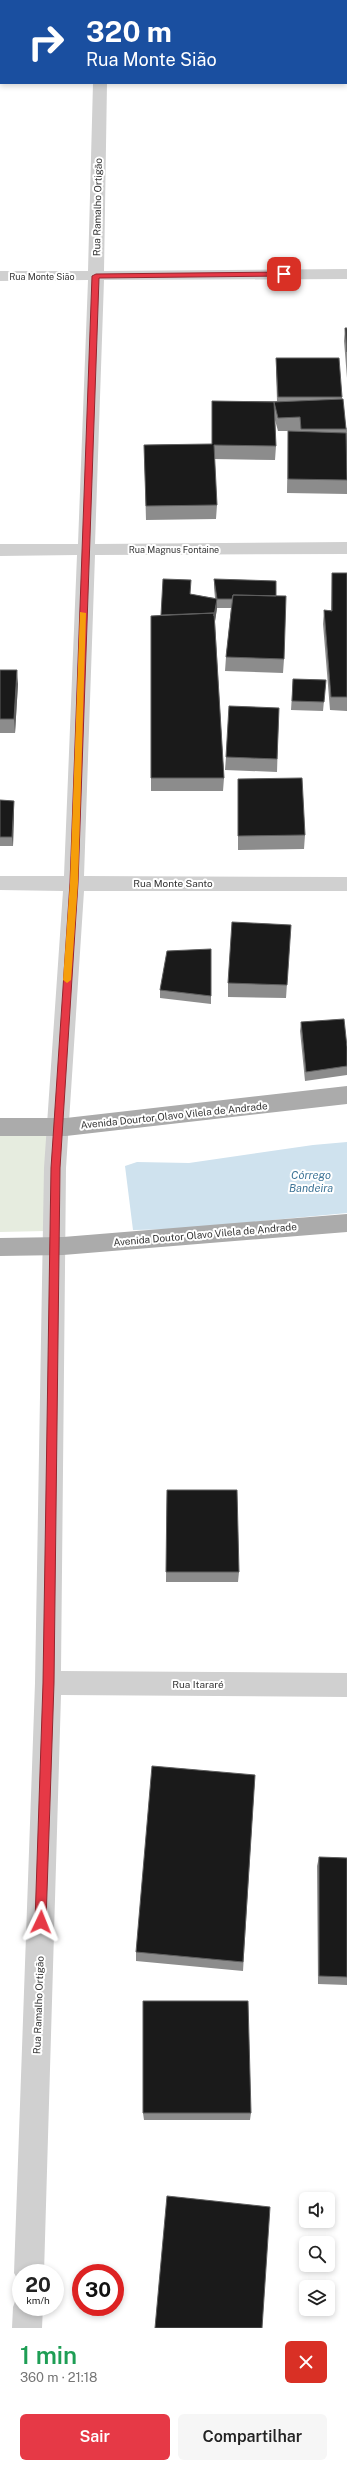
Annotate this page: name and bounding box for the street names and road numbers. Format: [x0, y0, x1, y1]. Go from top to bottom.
street label: Rua Ramalho Ortigão [90, 157, 104, 256]
street label: Rua Monte Sião [9, 271, 75, 282]
street label: Rua Magnus Fontaine [129, 544, 219, 555]
street label: Rua Monte Santo [133, 877, 213, 889]
street label: Avenida Dourtor Olavo Vilela de Andrade [80, 1099, 268, 1131]
street label: Avenida Doutor Olavo Vilela de Andrade [113, 1220, 298, 1248]
street label: Rua Itararé [172, 1678, 224, 1690]
street label: Rua Ramalho Ortigão [30, 1955, 46, 2054]

